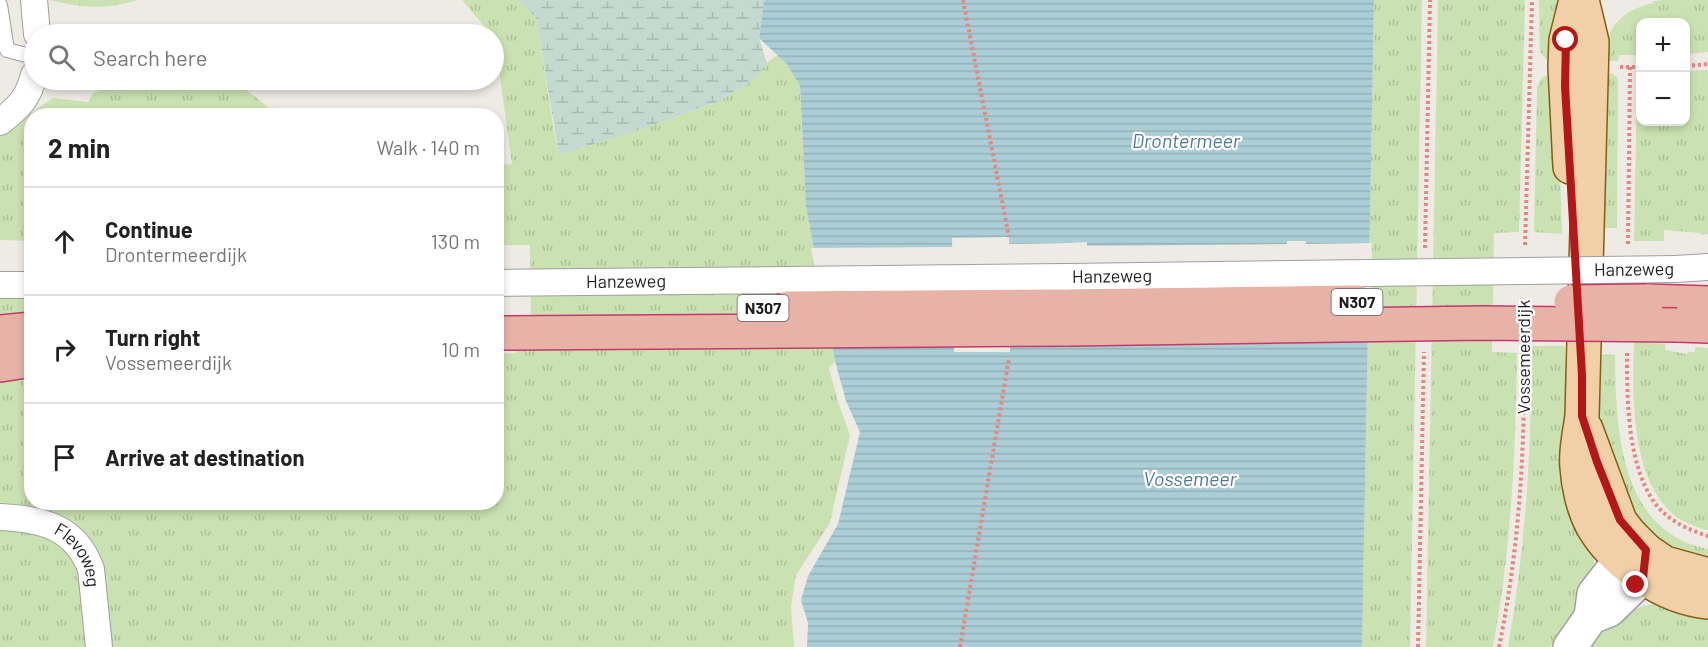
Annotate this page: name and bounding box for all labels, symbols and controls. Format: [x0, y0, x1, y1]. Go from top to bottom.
map controls [1636, 18, 1690, 126]
button: + [1636, 18, 1690, 72]
search box [24, 24, 504, 90]
route start [1552, 26, 1578, 52]
icon: search [45, 41, 78, 74]
text: Search here [93, 44, 207, 70]
button: − [1636, 72, 1690, 126]
water label: Drontermeer [1132, 128, 1241, 152]
text: 2 min [48, 132, 110, 163]
text: Walk · 140 m [376, 135, 480, 159]
text: Continue [105, 216, 193, 242]
icon: ahead [48, 225, 81, 258]
text: 130 m [431, 229, 480, 253]
text: Drontermeerdijk [105, 242, 247, 266]
street label: Hanzeweg [1594, 257, 1674, 280]
street label: Hanzeweg [1072, 264, 1152, 287]
street label: Hanzeweg [586, 269, 666, 292]
road number: N307 [1332, 289, 1382, 315]
road number: N307 [738, 295, 789, 321]
street label: Vossemeerdijk [1512, 300, 1534, 414]
text: Turn right [105, 324, 200, 350]
icon: right [48, 333, 81, 366]
text: 10 m [441, 337, 480, 361]
text: Vossemeerdijk [105, 350, 232, 374]
icon: arrive [48, 441, 81, 474]
text: Arrive at destination [105, 444, 304, 470]
water label: Vossemeer [1143, 466, 1238, 490]
street label: Flevoweg [51, 518, 105, 588]
route end [1622, 571, 1648, 597]

